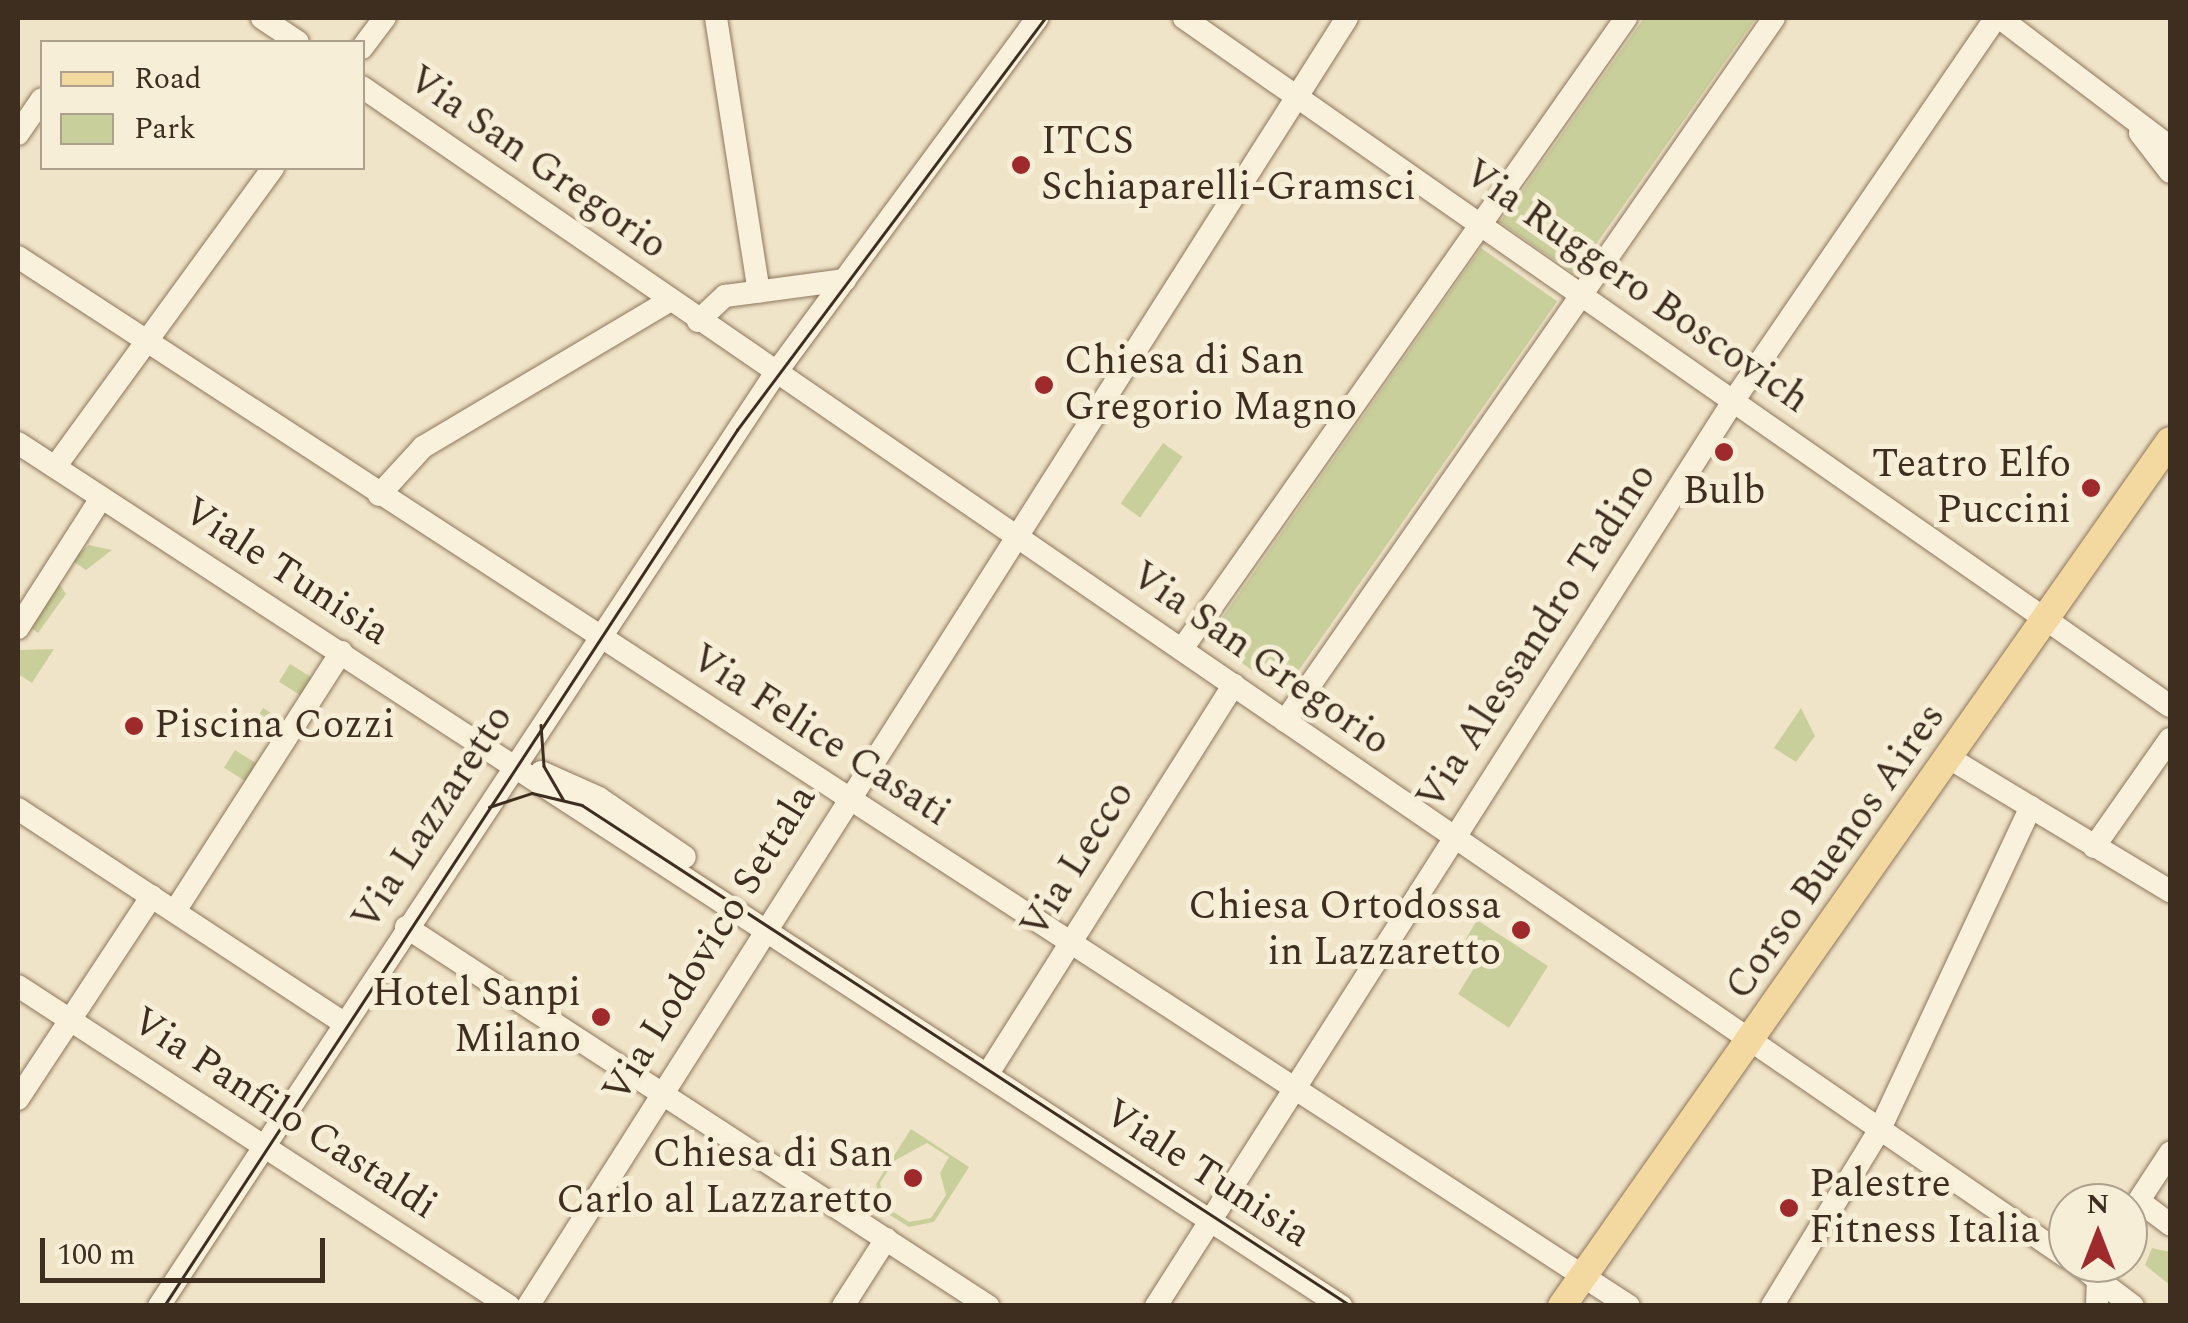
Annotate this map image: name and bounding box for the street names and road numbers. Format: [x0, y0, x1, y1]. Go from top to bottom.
street label: Via San Gregorio [398, 56, 676, 270]
street label: Via Ruggero Boscovich [1454, 150, 1818, 424]
street label: Via Alessandro Tadino [1407, 455, 1667, 819]
street label: Viale Tunisia [174, 487, 398, 657]
street label: Via San Gregorio [1121, 552, 1399, 766]
street label: Via Felice Casati [681, 634, 959, 838]
street label: Corso Buenos Aires [1716, 695, 1956, 1009]
street label: Via Lazzaretto [342, 696, 524, 940]
street label: Via Lecco [1011, 773, 1145, 947]
street label: Via Lodovico Settala [593, 776, 827, 1112]
street label: Via Panfilo Castaldi [122, 997, 446, 1231]
street label: Viale Tunisia [1095, 1089, 1319, 1259]

